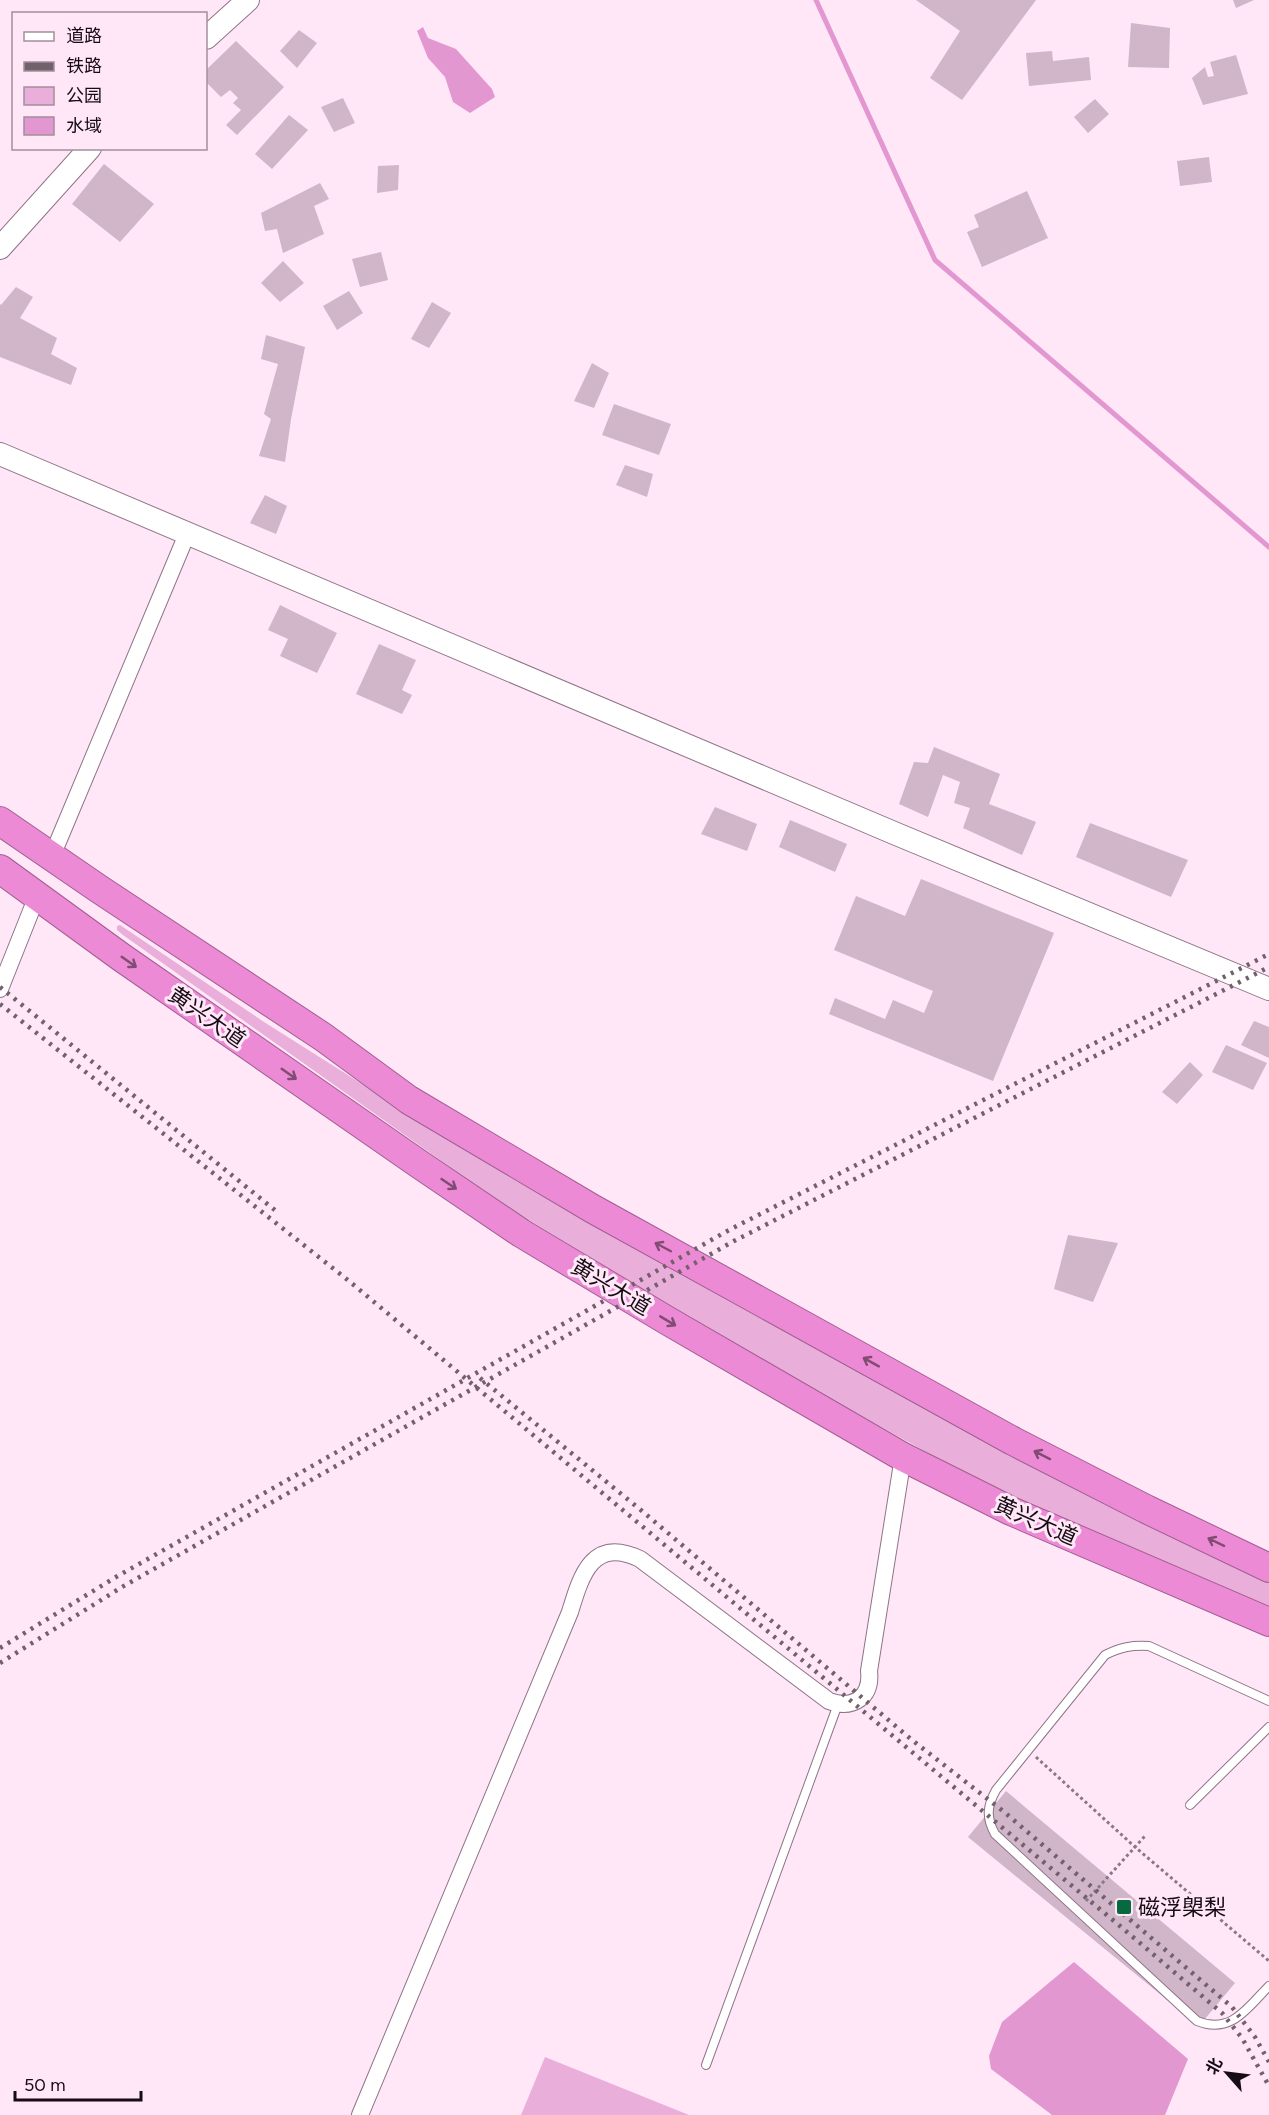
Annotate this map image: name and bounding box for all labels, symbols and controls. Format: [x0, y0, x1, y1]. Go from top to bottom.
legend [12, 12, 207, 150]
text: 道路 [66, 25, 102, 47]
text: 铁路 [66, 55, 102, 77]
text: 公园 [66, 85, 102, 107]
text: 水域 [66, 115, 102, 137]
one-way arrow [120, 956, 136, 969]
street label: 黄兴大道 [163, 981, 251, 1053]
one-way arrow [280, 1068, 296, 1080]
one-way arrow [441, 1178, 458, 1191]
one-way arrow [655, 1241, 672, 1253]
street label: 黄兴大道 [566, 1253, 656, 1321]
one-way arrow [659, 1316, 676, 1328]
one-way arrow [862, 1356, 880, 1367]
one-way arrow [1033, 1449, 1051, 1461]
street label: 黄兴大道 [990, 1491, 1082, 1551]
one-way arrow [1208, 1536, 1226, 1548]
place label: 磁浮㮾梨 [1138, 1894, 1226, 1921]
marker: 磁浮㮾梨 [1115, 1898, 1133, 1916]
north arrow [1197, 2043, 1257, 2103]
text: 北 [1202, 2055, 1226, 2078]
scale bar [15, 2064, 141, 2102]
text: 50 m [24, 2074, 66, 2096]

